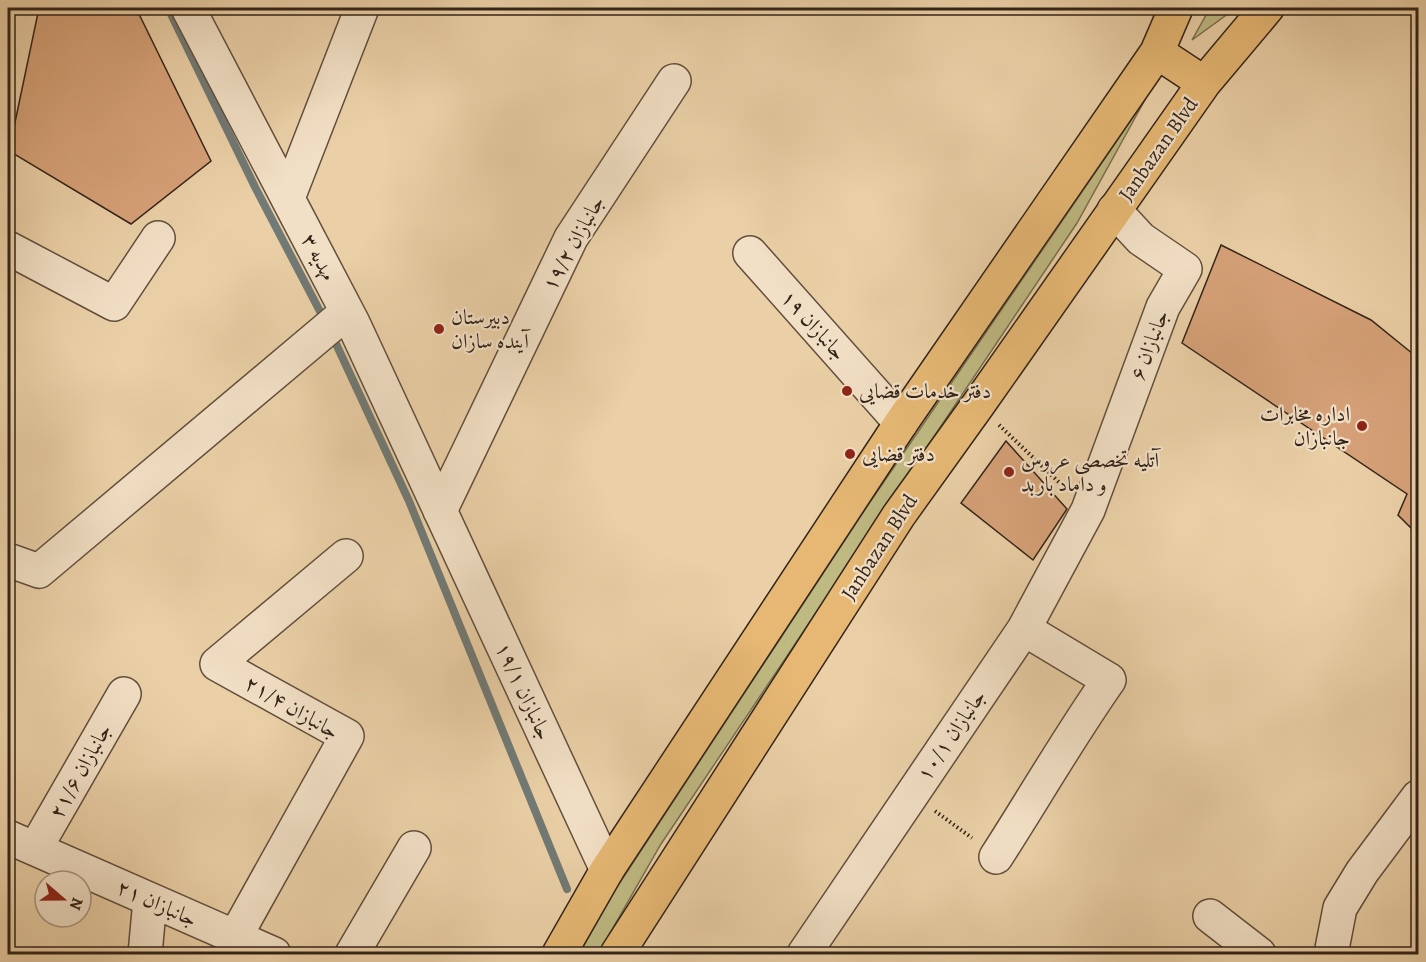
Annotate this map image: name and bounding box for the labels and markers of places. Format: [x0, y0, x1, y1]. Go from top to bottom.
place label: دبیرستان آینده سازان [451, 303, 531, 355]
marker: دبیرستان آینده سازان [432, 322, 446, 336]
place label: دفتر خدمات قضایی [859, 377, 991, 405]
marker: دفتر خدمات قضایی [840, 384, 854, 398]
place label: اداره مخابرات جانبازان [1260, 400, 1350, 452]
marker: اداره مخابرات جانبازان [1355, 419, 1369, 433]
place label: دفتر قضایی [862, 440, 935, 468]
place label: آتلیه تخصصی عروس و داماد باربد [1021, 446, 1161, 498]
marker: دفتر قضایی [843, 447, 857, 461]
marker: آتلیه تخصصی عروس و داماد باربد [1002, 465, 1016, 479]

